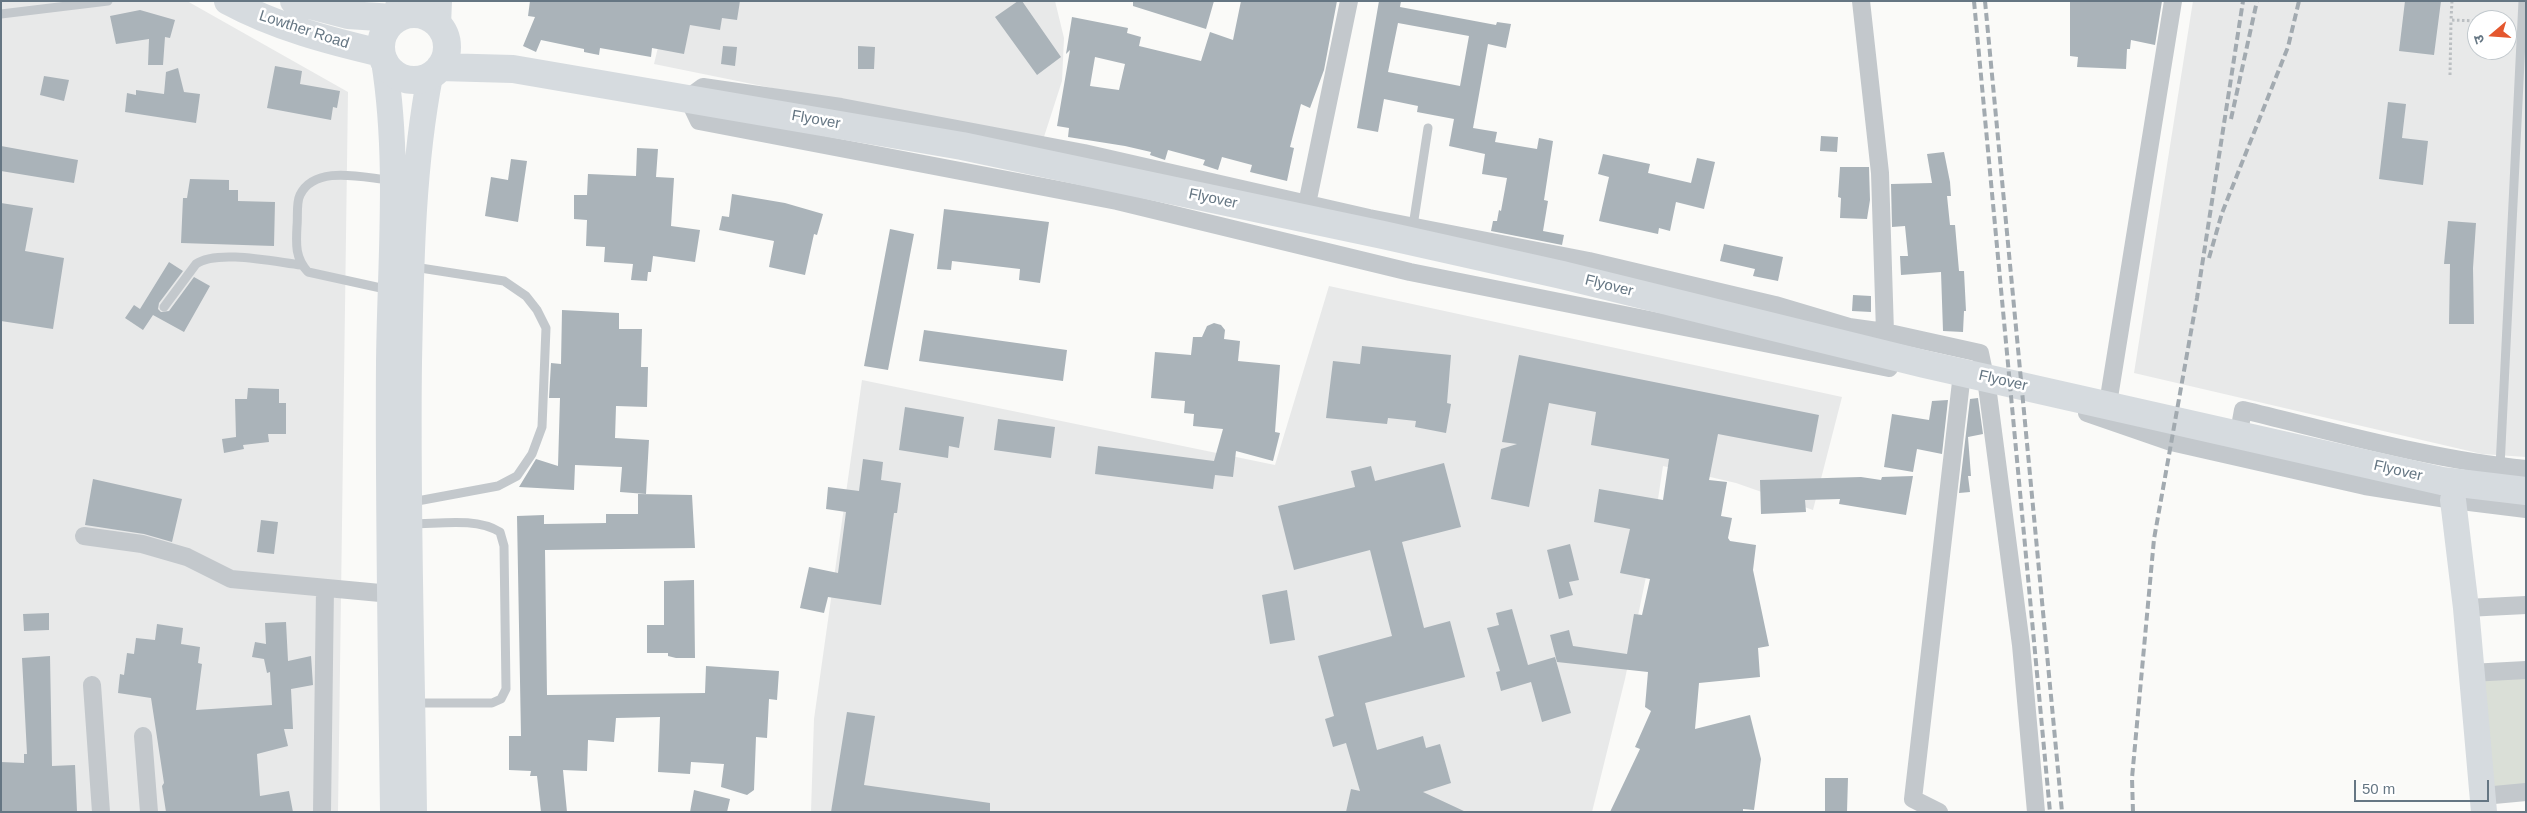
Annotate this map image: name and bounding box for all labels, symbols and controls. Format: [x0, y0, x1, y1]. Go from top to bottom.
street label: Lowther Road [257, 7, 351, 53]
north arrow [2467, 10, 2517, 60]
text: उ [2470, 33, 2488, 46]
street label: Flyover [790, 107, 842, 133]
street label: Flyover [1187, 185, 1239, 213]
street label: Flyover [1583, 271, 1635, 301]
street label: Flyover [1977, 367, 2029, 395]
street label: Flyover [2372, 457, 2424, 485]
scale bar [2357, 770, 2492, 802]
text: 50 m [2362, 780, 2395, 797]

